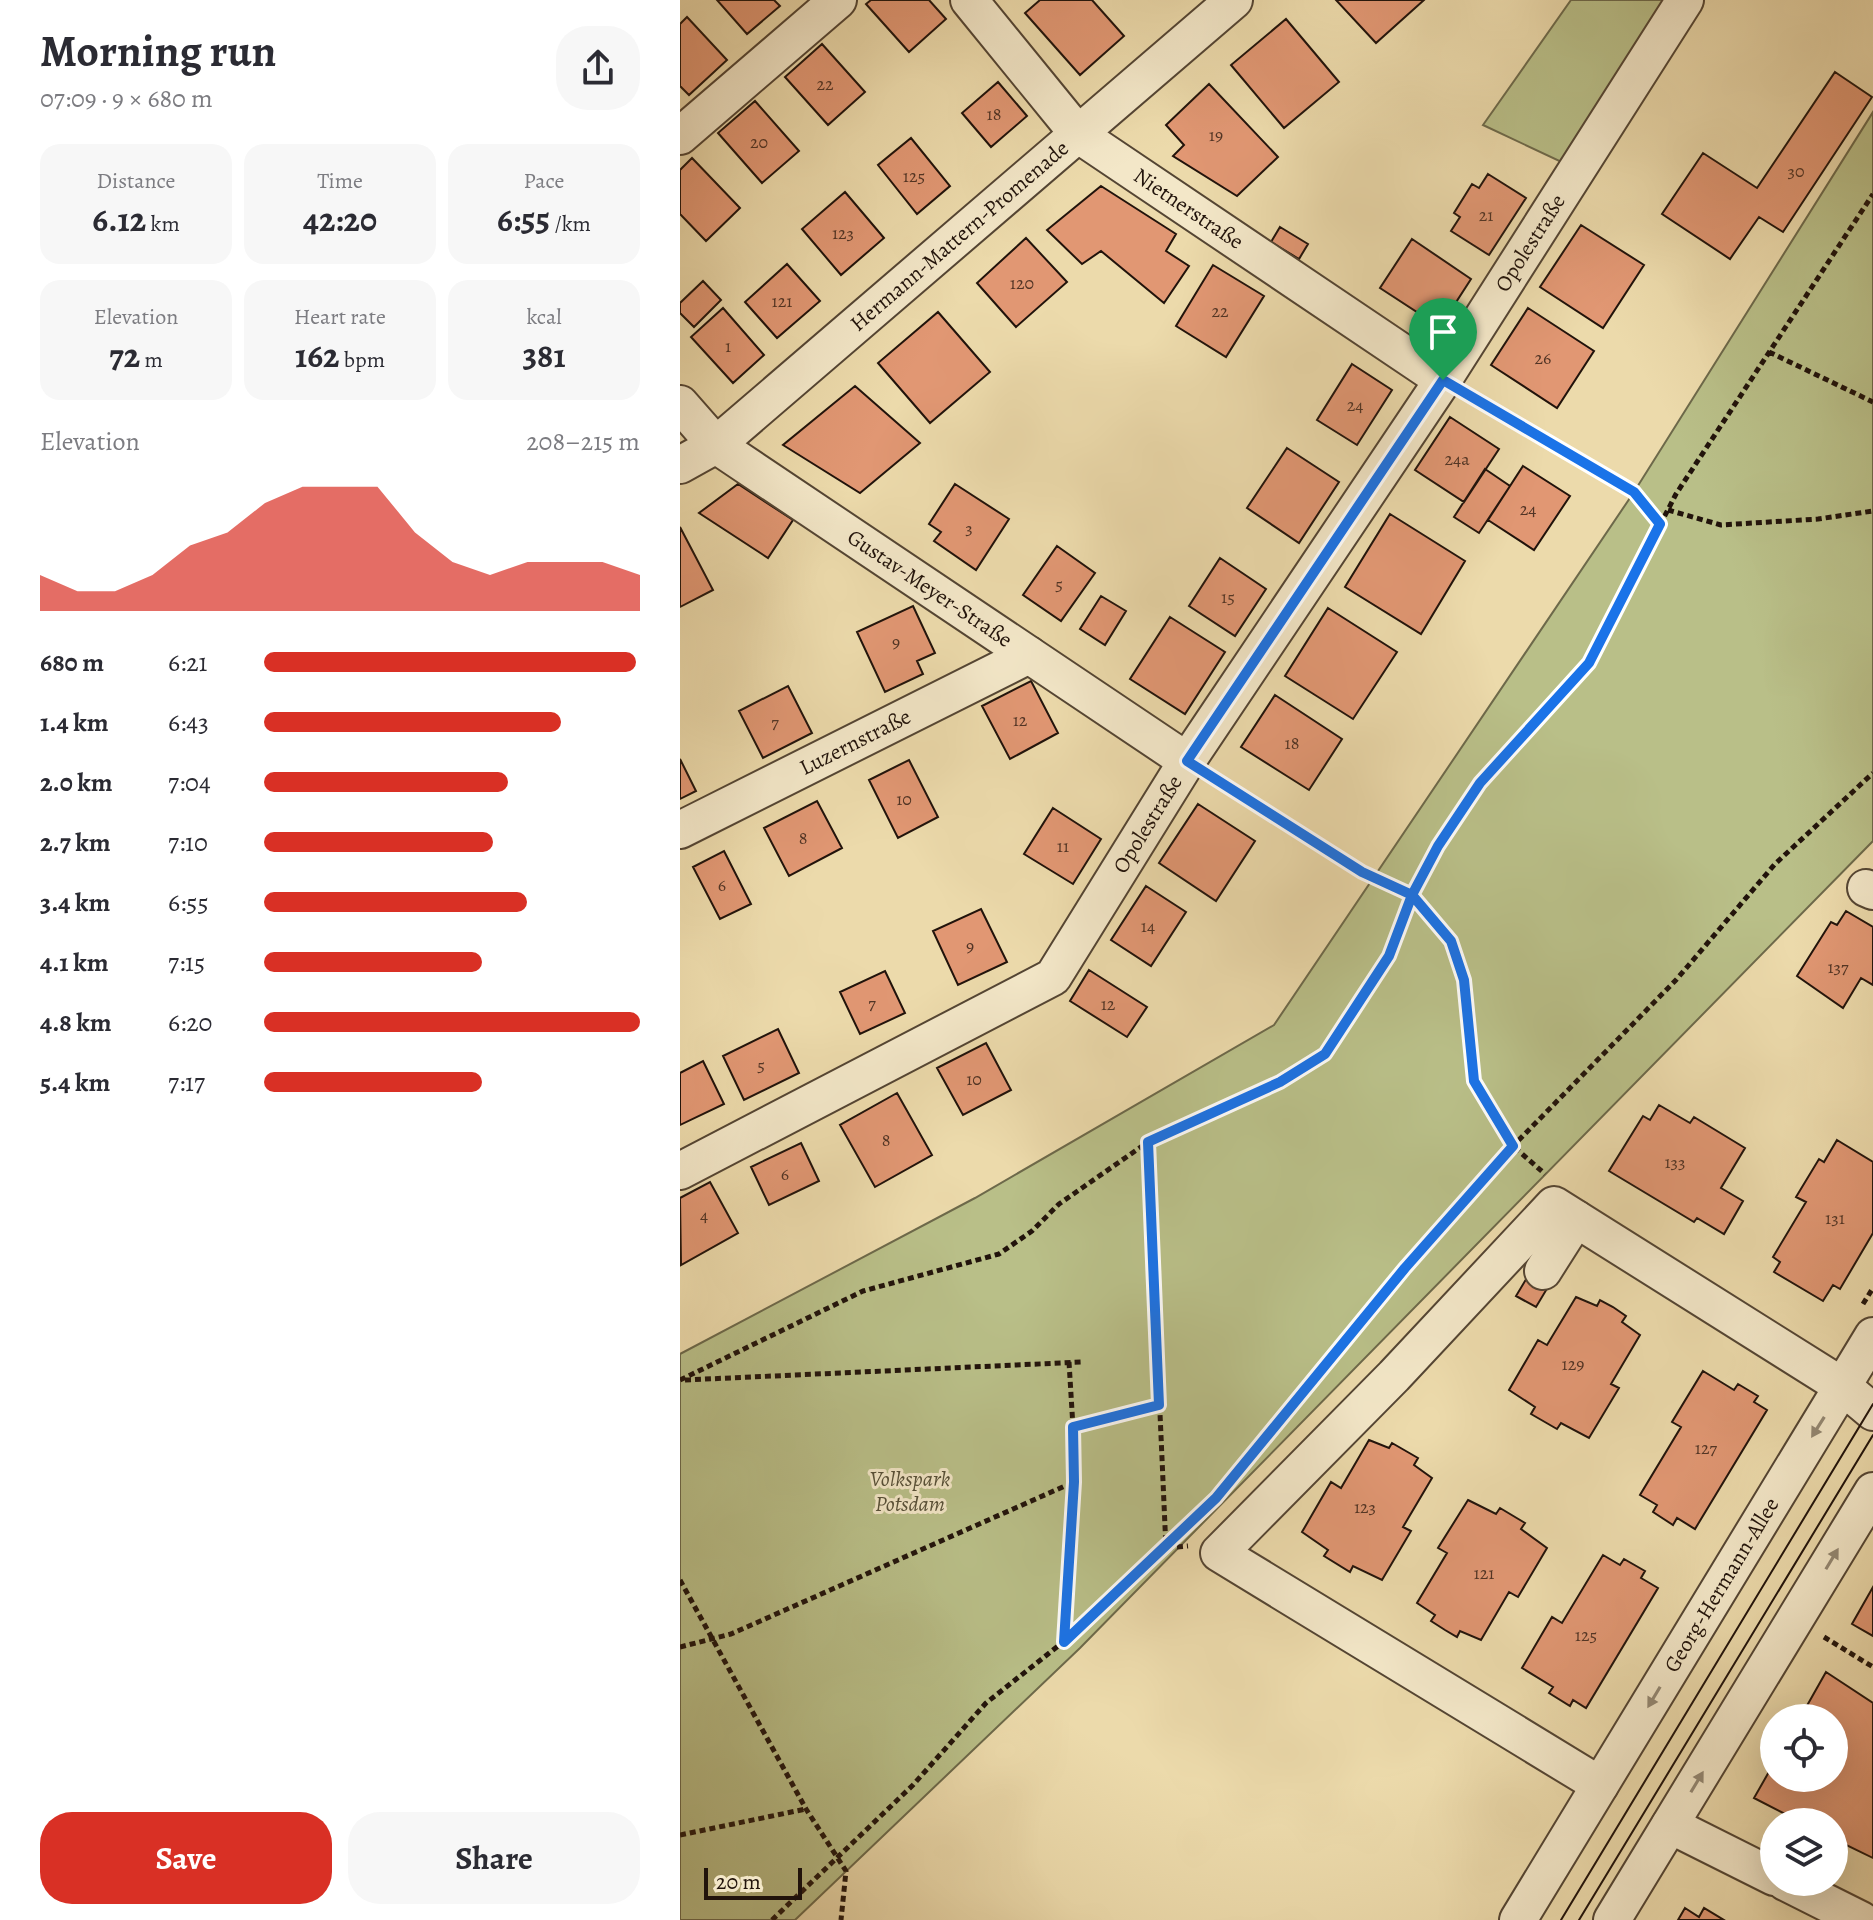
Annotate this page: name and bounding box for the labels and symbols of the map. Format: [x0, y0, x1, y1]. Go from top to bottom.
house number: 22 [816, 72, 834, 96]
house number: 18 [987, 102, 1001, 126]
house number: 19 [1209, 123, 1223, 147]
house number: 20 [750, 130, 768, 154]
street label: Hermann-Mattern-Promenade [844, 134, 1075, 338]
house number: 30 [1787, 159, 1805, 183]
street label: Nietnerstraße [1127, 161, 1249, 256]
house number: 125 [903, 164, 925, 188]
street label: Opolestraße [1488, 188, 1573, 298]
house number: 21 [1479, 203, 1493, 227]
house number: 123 [832, 221, 854, 245]
house number: 120 [1010, 271, 1034, 295]
house number: 121 [772, 289, 792, 313]
pin [1409, 298, 1477, 380]
house number: 22 [1211, 299, 1229, 323]
house number: 1 [725, 334, 731, 358]
house number: 26 [1535, 346, 1551, 370]
house number: 24 [1347, 393, 1363, 417]
house number: 24a [1444, 447, 1470, 471]
house number: 24 [1520, 497, 1536, 521]
house number: 3 [965, 516, 973, 540]
street label: Gustav-Meyer-Straße [841, 522, 1018, 655]
house number: 5 [1055, 572, 1063, 596]
house number: 15 [1221, 585, 1235, 609]
house number: 9 [892, 630, 900, 654]
street label: Luzernstraße [794, 702, 916, 783]
house number: 12 [1013, 708, 1028, 732]
house number: 7 [771, 710, 779, 734]
house number: 18 [1285, 731, 1299, 755]
street label: Opolestraße [1106, 770, 1190, 879]
house number: 10 [896, 787, 912, 811]
house number: 8 [799, 826, 807, 850]
house number: 11 [1057, 834, 1069, 858]
house number: 6 [718, 873, 726, 897]
house number: 14 [1141, 914, 1155, 938]
house number: 9 [966, 934, 974, 958]
house number: 137 [1827, 955, 1849, 979]
house number: 7 [868, 991, 876, 1015]
house number: 12 [1101, 992, 1116, 1016]
house number: 5 [757, 1053, 765, 1077]
house number: 10 [966, 1067, 982, 1091]
house number: 8 [882, 1128, 890, 1152]
house number: 133 [1664, 1150, 1686, 1174]
house number: 6 [781, 1162, 789, 1186]
house number: 4 [700, 1203, 708, 1227]
house number: 131 [1825, 1206, 1845, 1230]
house number: 129 [1562, 1352, 1584, 1376]
one-way arrow [1811, 1415, 1826, 1438]
house number: 127 [1695, 1436, 1718, 1460]
park label: Volkspark Potsdam [870, 1464, 951, 1519]
street label: Georg-Hermann-Allee [1657, 1492, 1786, 1678]
house number: 123 [1354, 1495, 1376, 1519]
one-way arrow [1824, 1548, 1838, 1570]
house number: 121 [1474, 1561, 1494, 1585]
house number: 125 [1575, 1623, 1597, 1647]
one-way arrow [1647, 1686, 1661, 1708]
one-way arrow [1689, 1771, 1703, 1793]
scale bar [704, 1864, 802, 1900]

